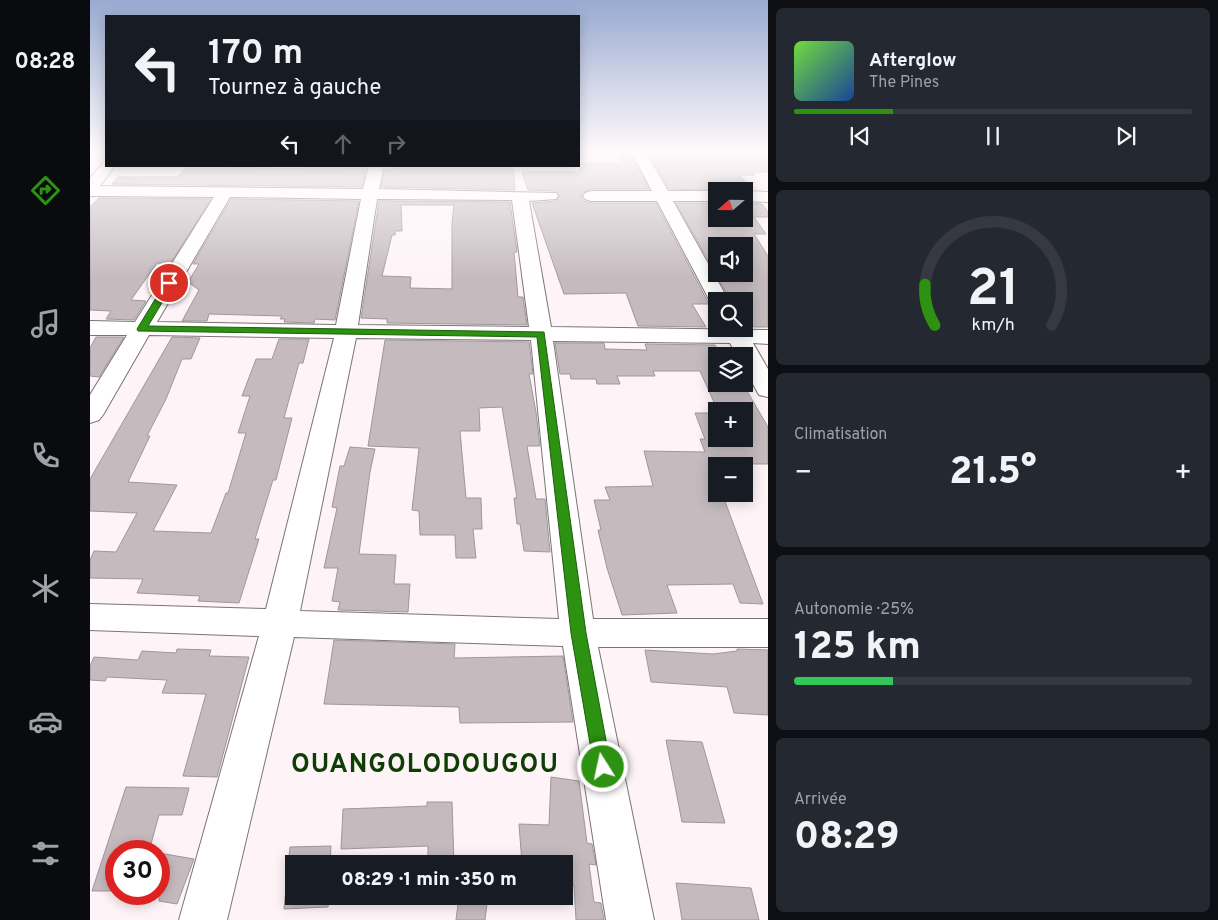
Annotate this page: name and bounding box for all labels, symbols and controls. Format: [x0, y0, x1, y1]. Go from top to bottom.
text: 170 m [208, 32, 303, 76]
icon: left [125, 35, 190, 100]
text: 08:28 [15, 49, 75, 76]
text: Afterglow [869, 49, 957, 73]
text: The Pines [869, 73, 939, 93]
text: Tournez à gauche [208, 75, 381, 102]
icon: previous [846, 122, 874, 150]
icon: pause [979, 122, 1007, 150]
icon: next [1112, 122, 1140, 150]
icon: left [276, 130, 304, 158]
icon: ahead [329, 130, 357, 158]
icon: right [382, 130, 410, 158]
icon: directions [28, 173, 63, 208]
north arrow [708, 182, 752, 228]
map controls [708, 182, 753, 502]
button: sound [708, 237, 753, 282]
text: 21 [967, 258, 1019, 324]
pin [148, 262, 190, 304]
icon: arrive [155, 269, 183, 297]
button: search [708, 292, 753, 337]
icon: music [28, 306, 63, 341]
text: km/h [971, 314, 1015, 337]
button: layers [708, 347, 753, 392]
button: + [708, 402, 753, 447]
text: Climatisation [794, 425, 887, 445]
icon: phone [28, 438, 63, 473]
text: 21.5° [949, 449, 1037, 498]
text: − [794, 456, 812, 492]
text: + [1174, 456, 1192, 492]
button: − [708, 457, 753, 502]
icon: climate [28, 571, 63, 606]
text: Autonomie · 25% [794, 600, 914, 620]
text: 125 km [794, 624, 921, 673]
icon: car [28, 704, 63, 739]
position arrow [576, 740, 628, 792]
district label: OUANGOLODOUGOU [291, 749, 559, 782]
text: Arrivée [794, 790, 847, 810]
text: 08:29 [794, 814, 900, 863]
icon: filters [28, 836, 63, 871]
speed limit sign: 30 [105, 840, 170, 905]
text: 08:29 · 1 min · 350 m [341, 868, 517, 892]

